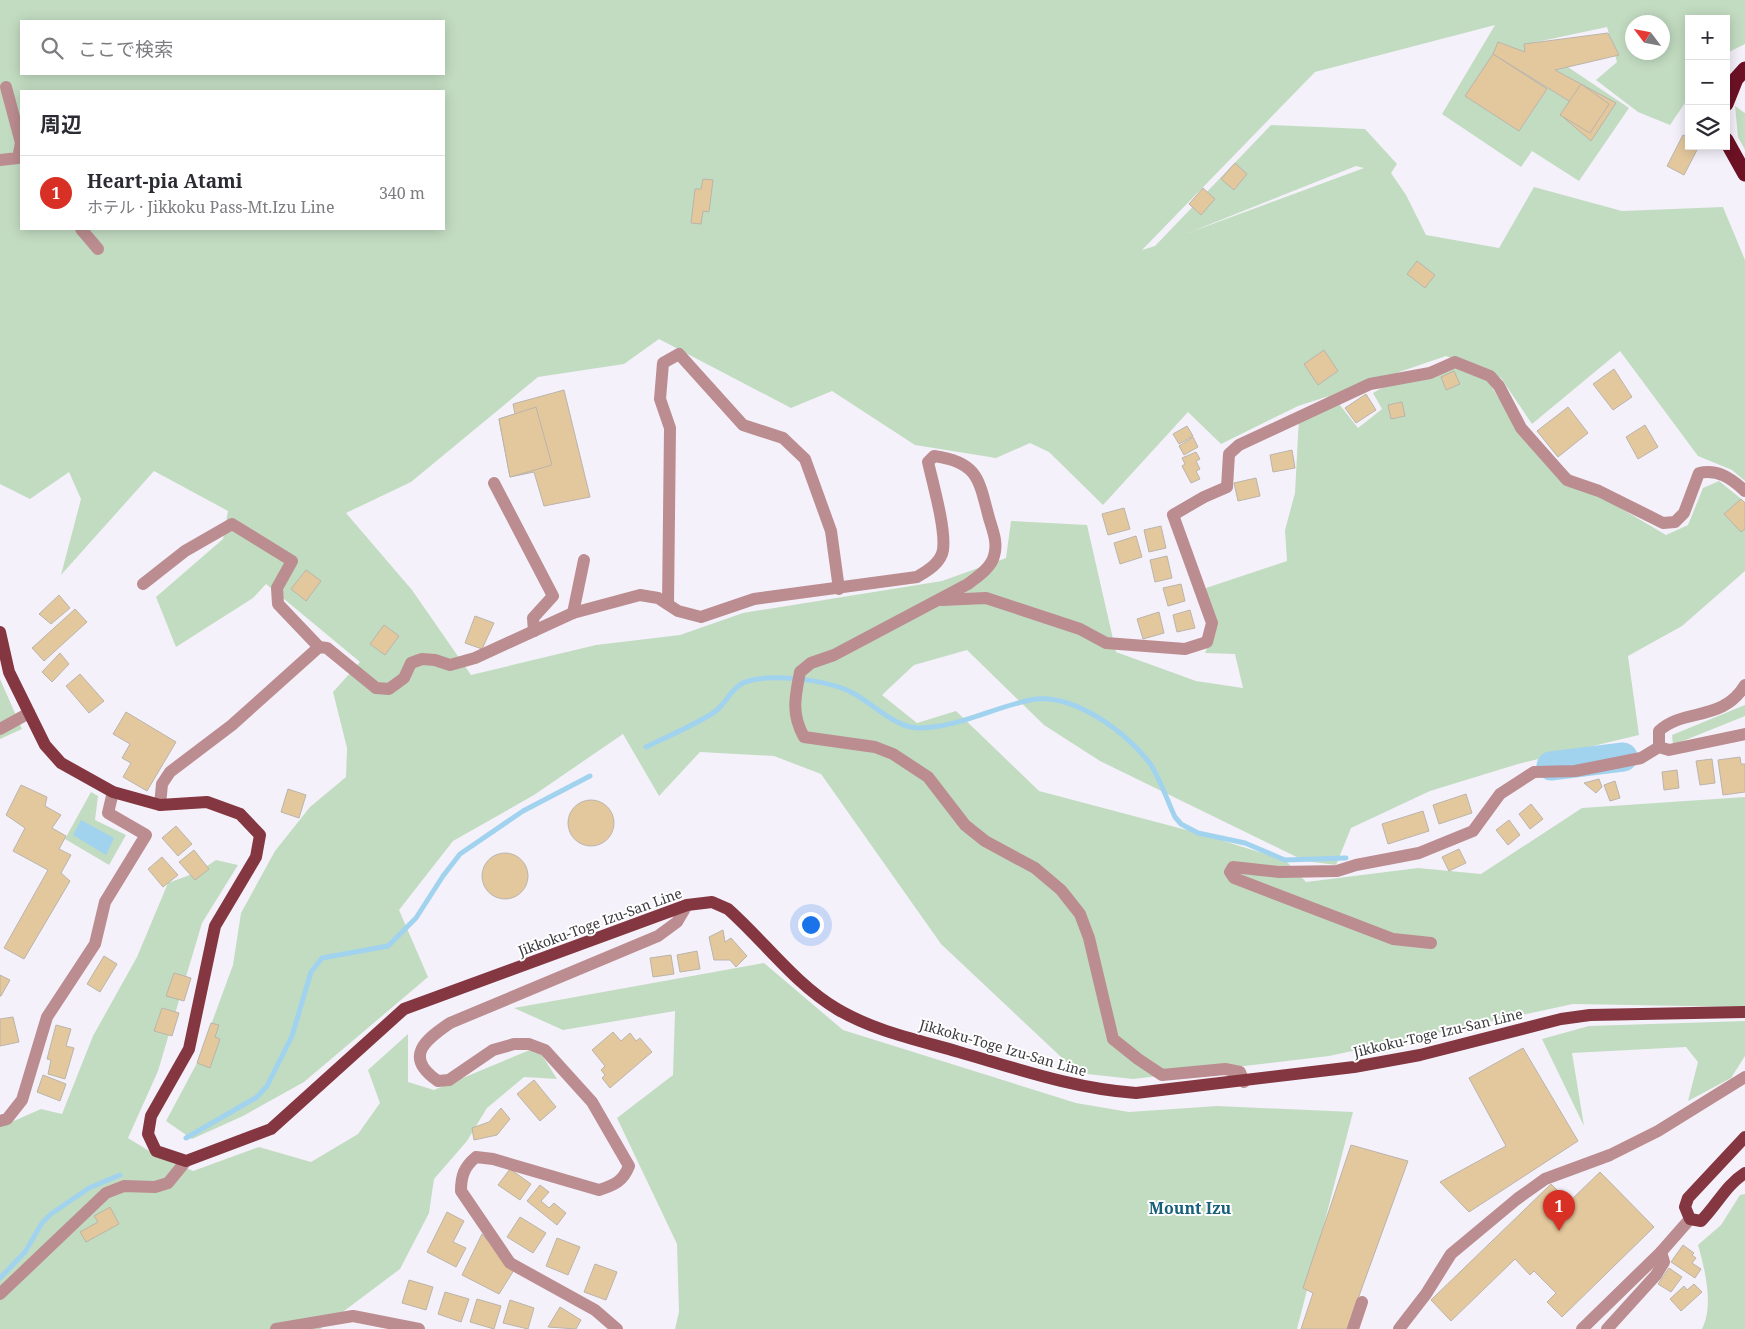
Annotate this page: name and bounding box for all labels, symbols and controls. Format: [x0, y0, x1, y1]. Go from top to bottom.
north arrow [1625, 15, 1670, 60]
map controls [1685, 15, 1730, 150]
button: + [1685, 15, 1730, 60]
search box [20, 20, 445, 75]
icon: search [38, 34, 66, 62]
text: ここで検索 [78, 36, 173, 62]
button: − [1685, 60, 1730, 105]
button: layers [1685, 105, 1730, 150]
text: 周辺 [40, 110, 82, 138]
text: Heart-pia Atami [87, 168, 242, 194]
text: 1 [51, 182, 61, 204]
text: 340 m [379, 182, 425, 204]
text: ホテル · Jikkoku Pass-Mt.Izu Line [87, 196, 335, 218]
street label: Jikkoku-Toge Izu-San Line [514, 883, 684, 960]
your location [798, 912, 824, 938]
street label: Jikkoku-Toge Izu-San Line [1350, 1004, 1524, 1061]
street label: Jikkoku-Toge Izu-San Line [916, 1014, 1089, 1081]
pin: 1 [1543, 1190, 1575, 1231]
district label: Mount Izu [1149, 1197, 1232, 1219]

